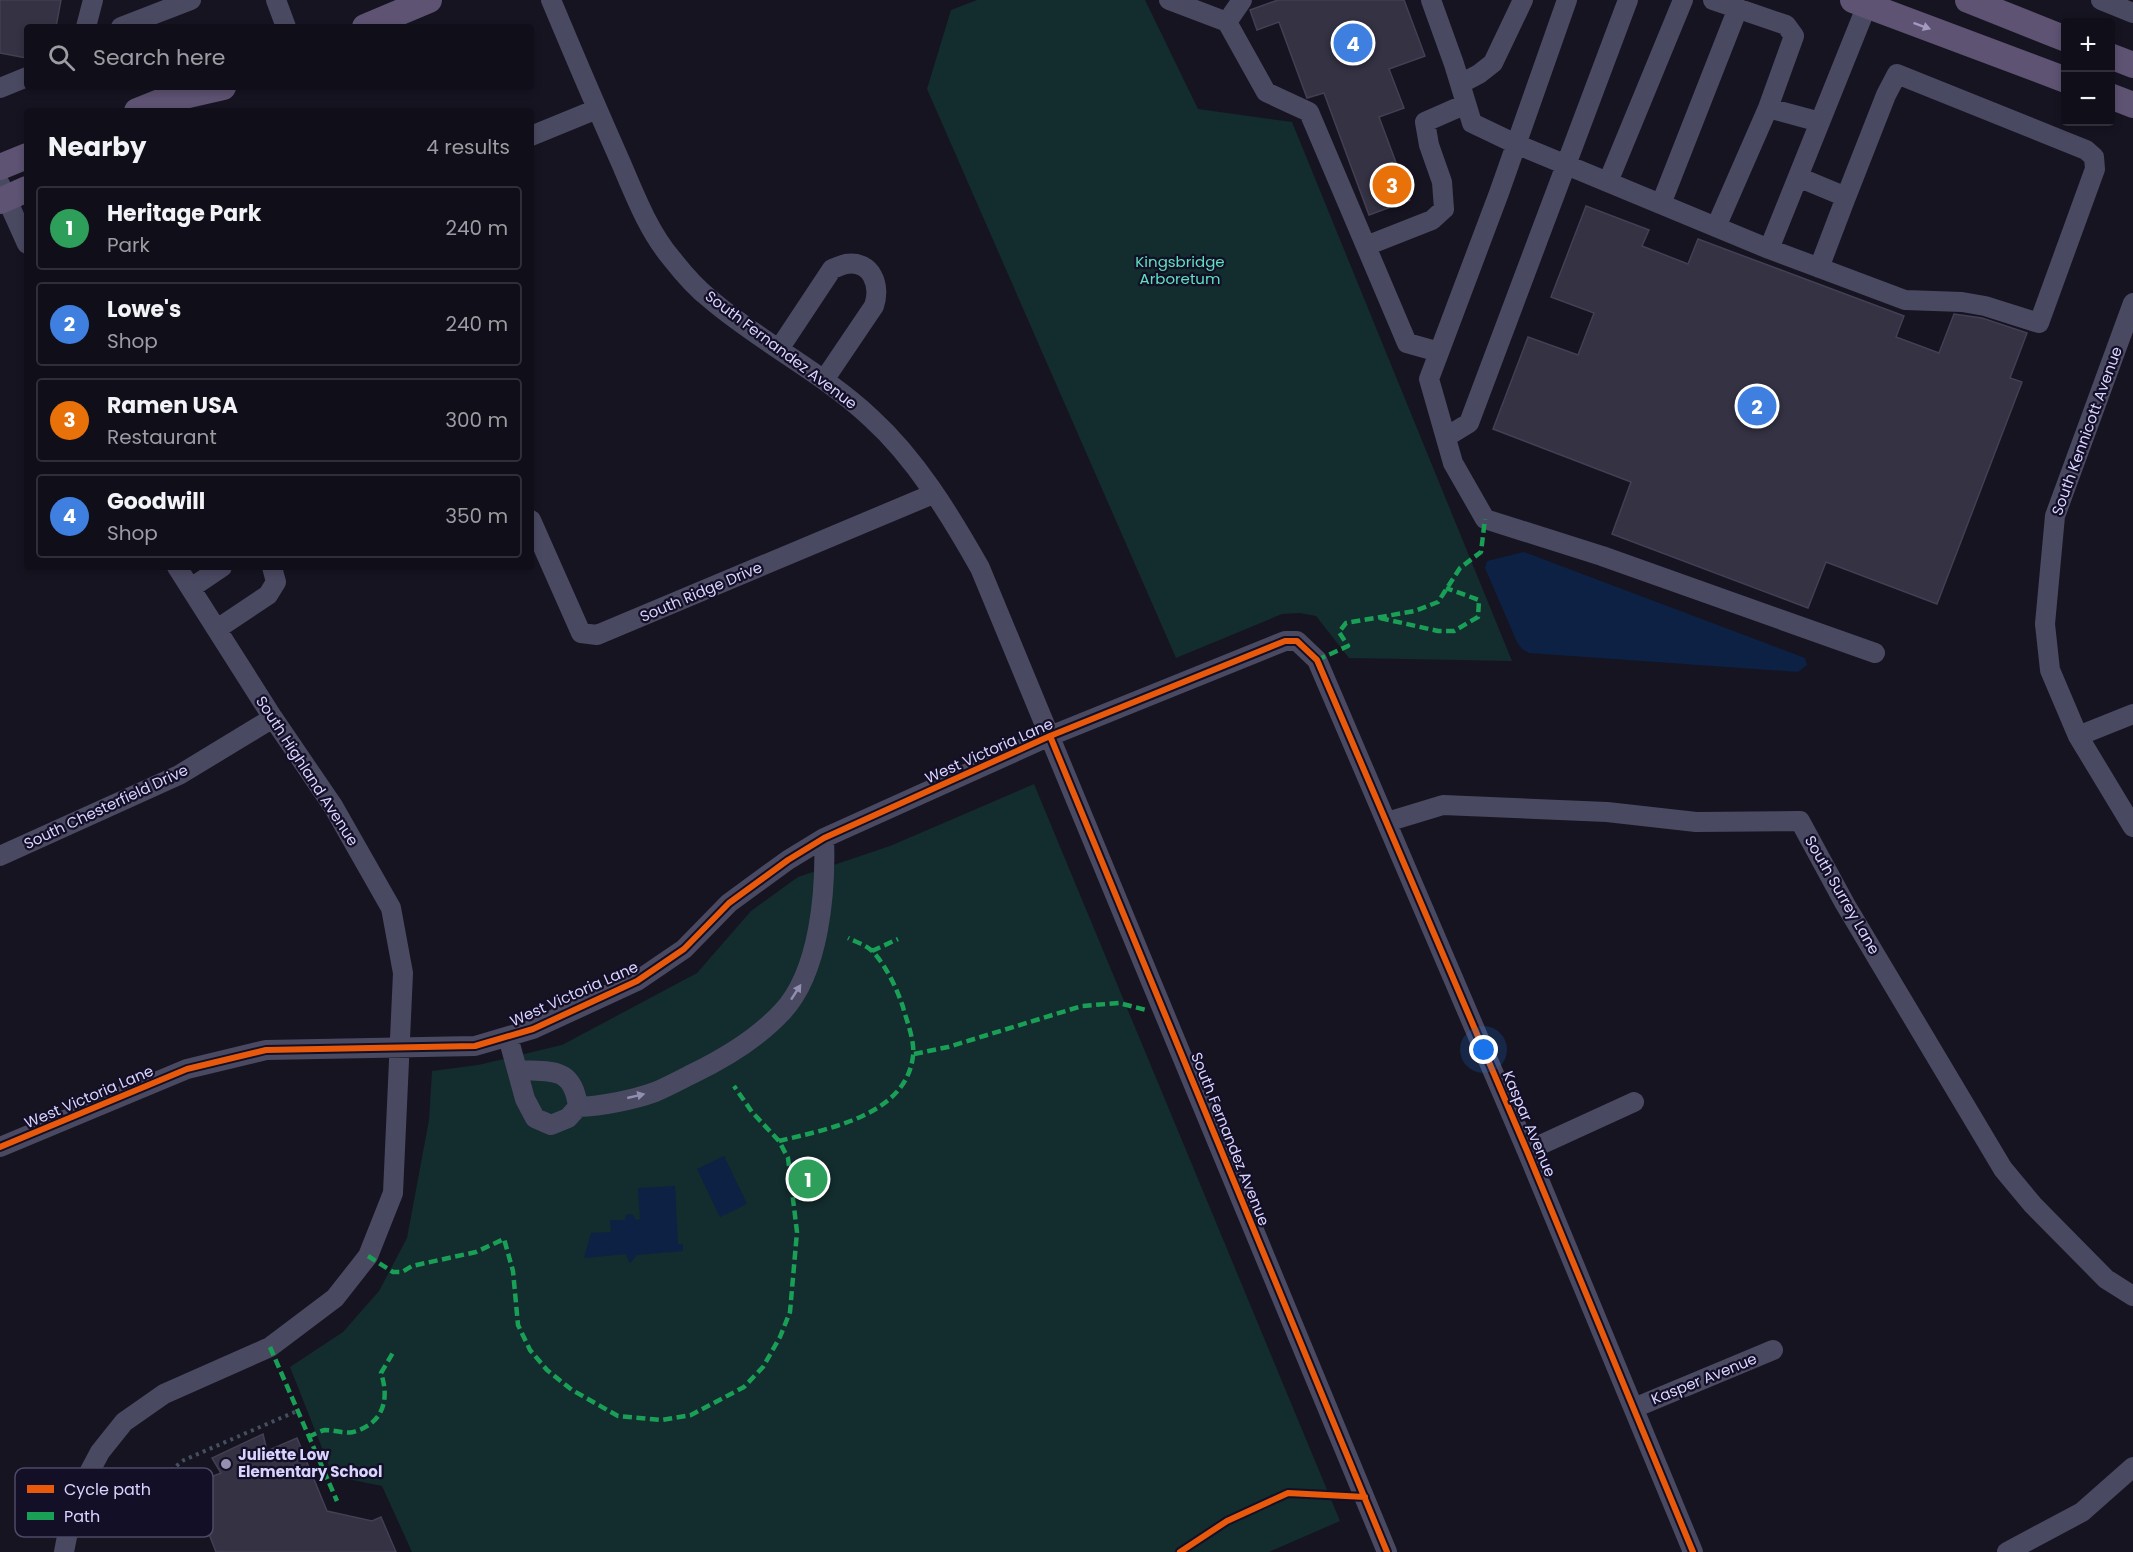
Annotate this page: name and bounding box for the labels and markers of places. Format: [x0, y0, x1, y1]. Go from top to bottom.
pin: 4 [1334, 20, 1372, 66]
pin: 3 [1372, 162, 1412, 207]
pin: 2 [1738, 384, 1776, 428]
pin: 1 [788, 1156, 828, 1202]
place label: Juliette Low Elementary School [238, 1444, 382, 1482]
marker: Juliette Low Elementary School [219, 1457, 233, 1471]

